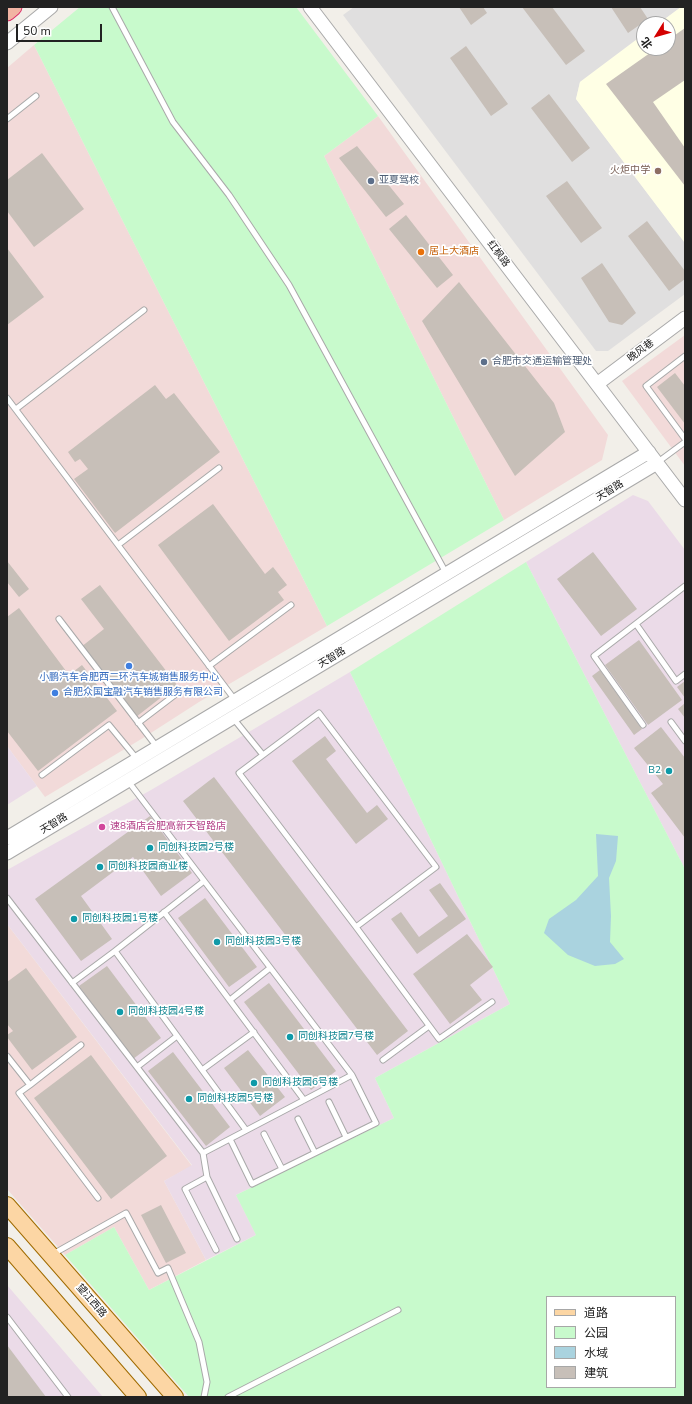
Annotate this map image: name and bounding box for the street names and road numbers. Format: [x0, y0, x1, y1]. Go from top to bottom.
street label: 红枫路 [484, 238, 512, 270]
street label: 晚风巷 [625, 337, 657, 365]
street label: 天智路 [594, 478, 626, 504]
street label: 天智路 [316, 645, 348, 671]
street label: 天智路 [38, 811, 70, 837]
street label: 望江西路 [73, 1282, 109, 1320]

